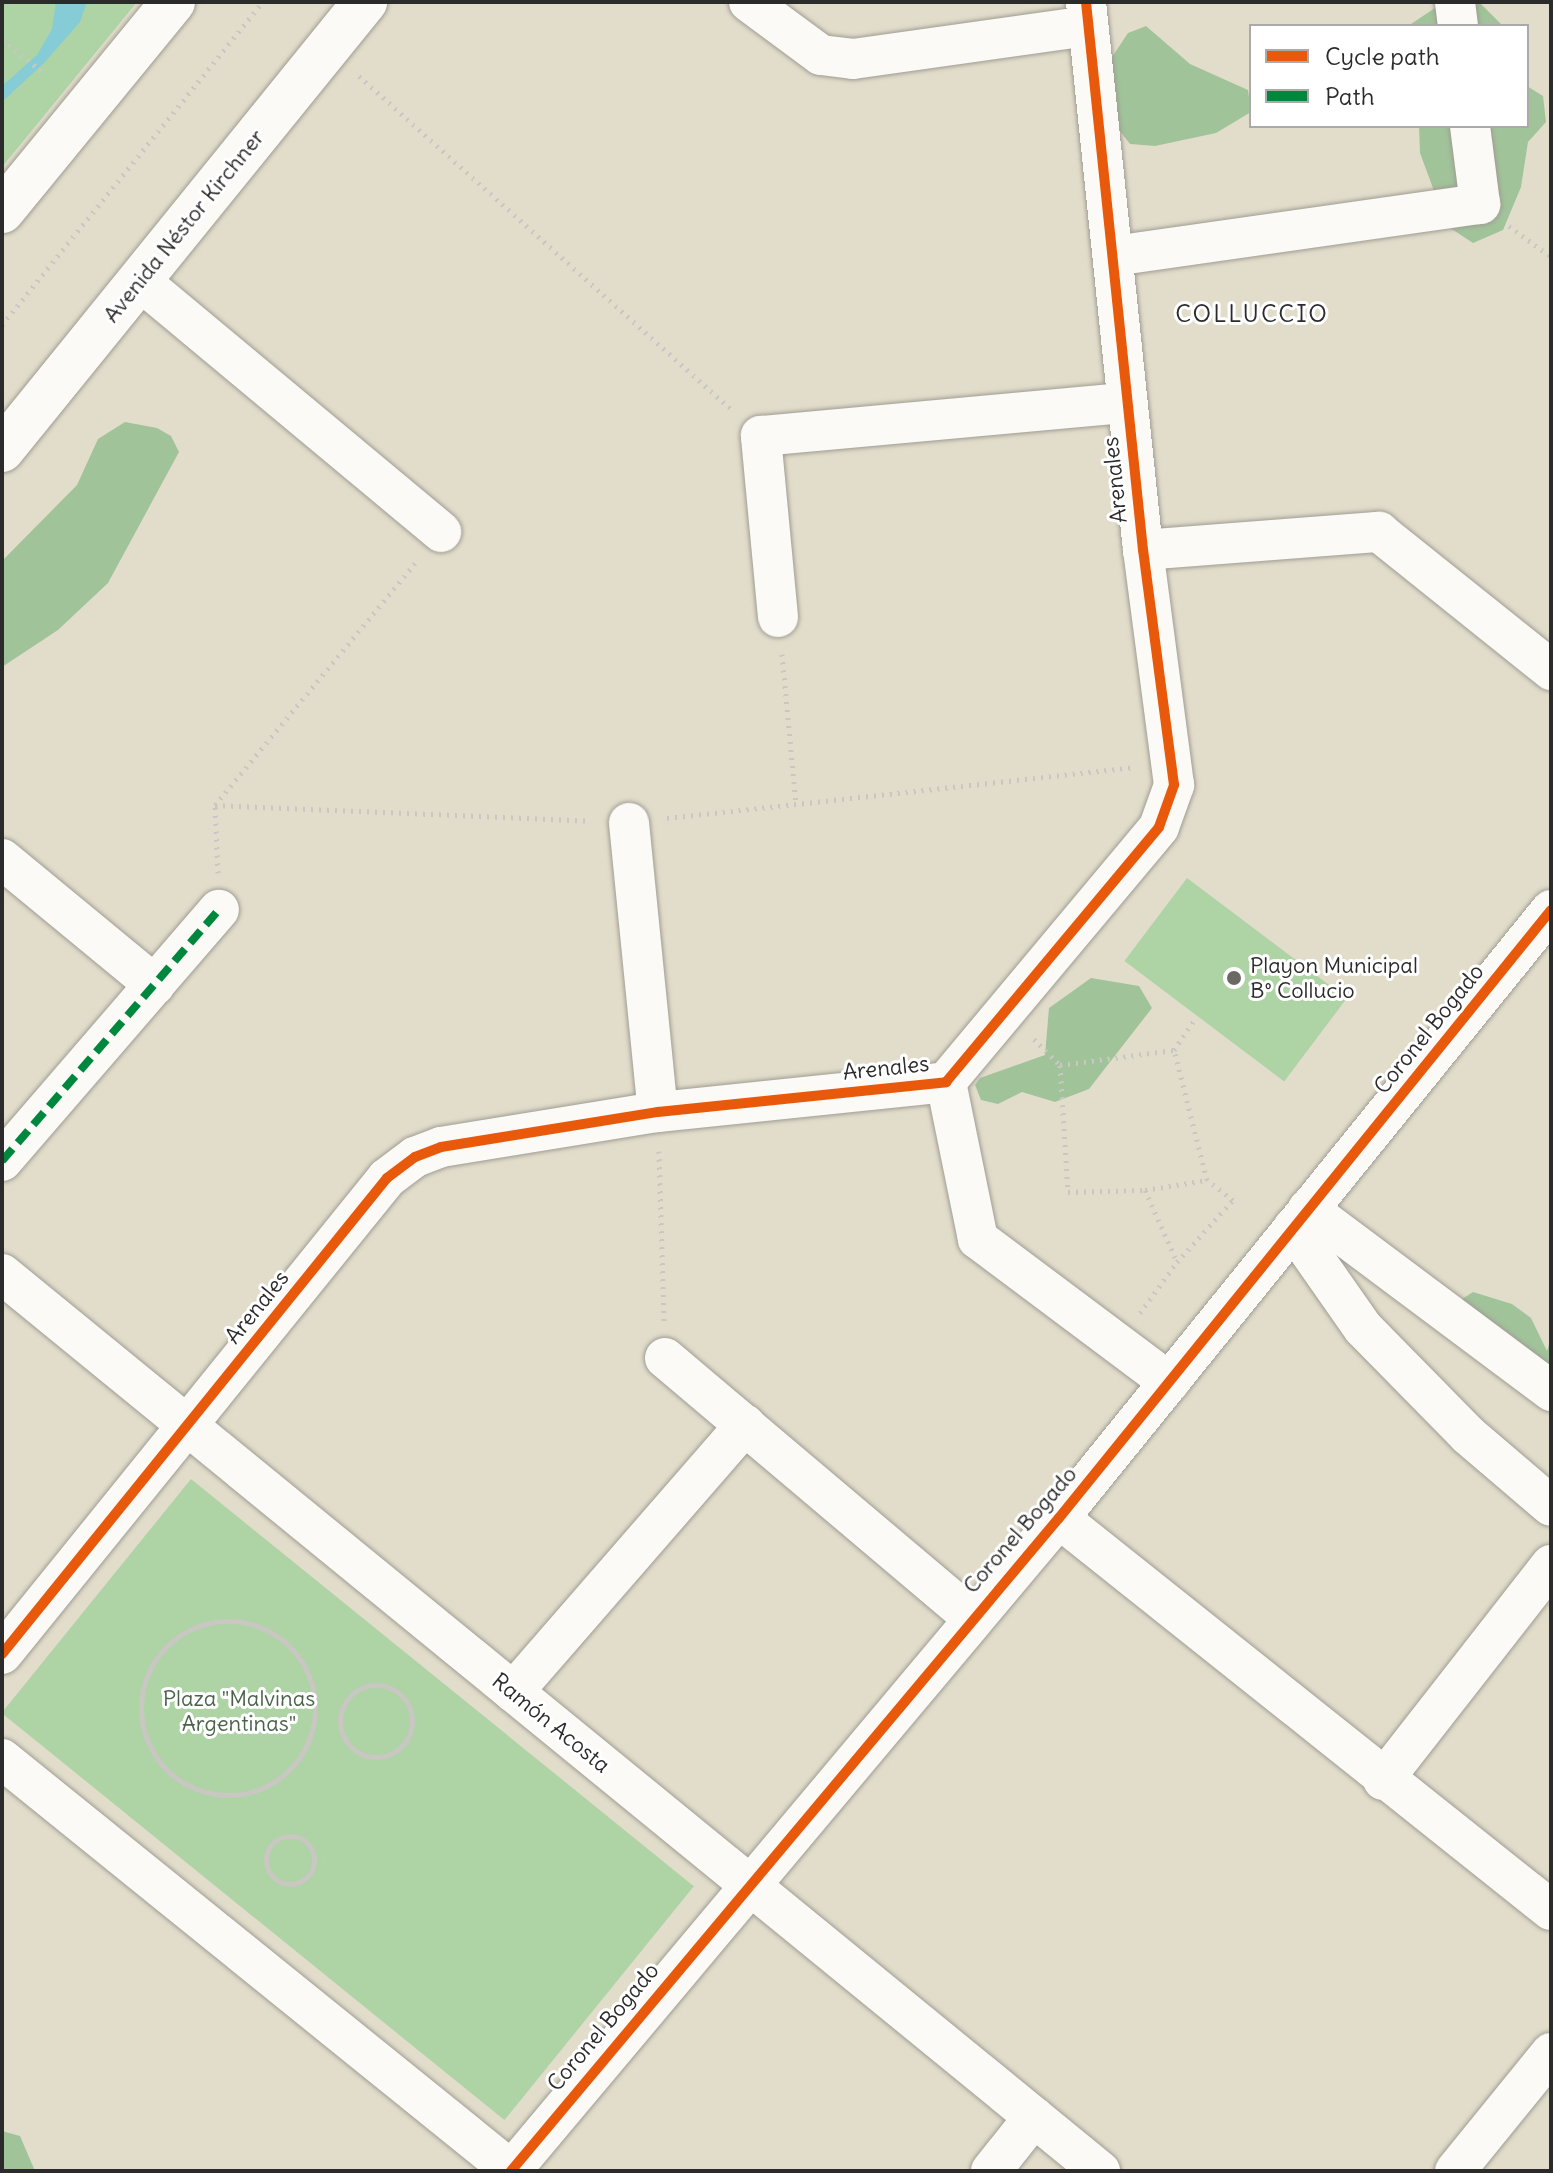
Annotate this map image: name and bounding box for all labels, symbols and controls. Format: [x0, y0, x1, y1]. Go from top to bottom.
legend [1249, 24, 1529, 128]
text: Cycle path [1325, 41, 1440, 71]
text: Path [1325, 81, 1375, 111]
street label: Avenida Néstor Kirchner [98, 124, 270, 328]
district label: COLLUCCIO [1175, 300, 1329, 328]
street label: Arenales [1097, 436, 1133, 524]
place label: Playon Municipal B° Collucio [1250, 952, 1418, 1004]
street label: Coronel Bogado [1369, 959, 1489, 1099]
marker: Playon Municipal B° Collucio [1225, 969, 1243, 987]
street label: Arenales [842, 1050, 930, 1086]
street label: Arenales [220, 1265, 294, 1349]
street label: Coronel Bogado [958, 1461, 1082, 1599]
street label: Ramón Acosta [487, 1668, 615, 1778]
park label: Plaza "Malvinas Argentinas" [163, 1685, 315, 1736]
street label: Coronel Bogado [542, 1957, 664, 2097]

